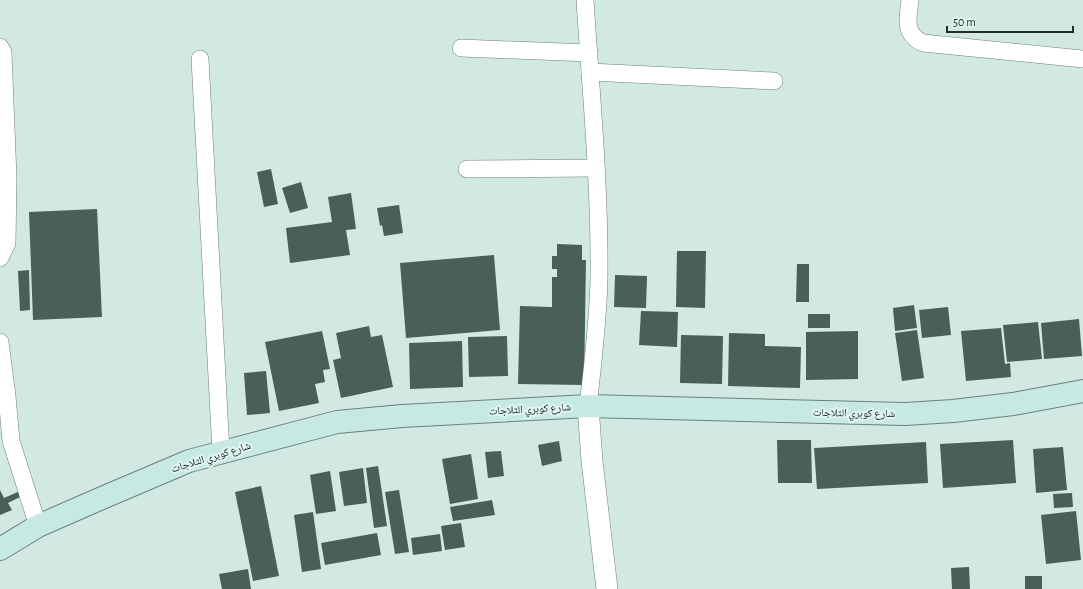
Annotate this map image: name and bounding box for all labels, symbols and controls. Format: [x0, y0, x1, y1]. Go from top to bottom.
scale bar [947, 8, 1073, 34]
text: 50 m [953, 16, 976, 28]
street label: شارع كوبري الثلاجات [489, 401, 572, 419]
street label: شارع كوبري الثلاجات [813, 407, 895, 422]
street label: شارع كوبري الثلاجات [170, 440, 253, 477]

